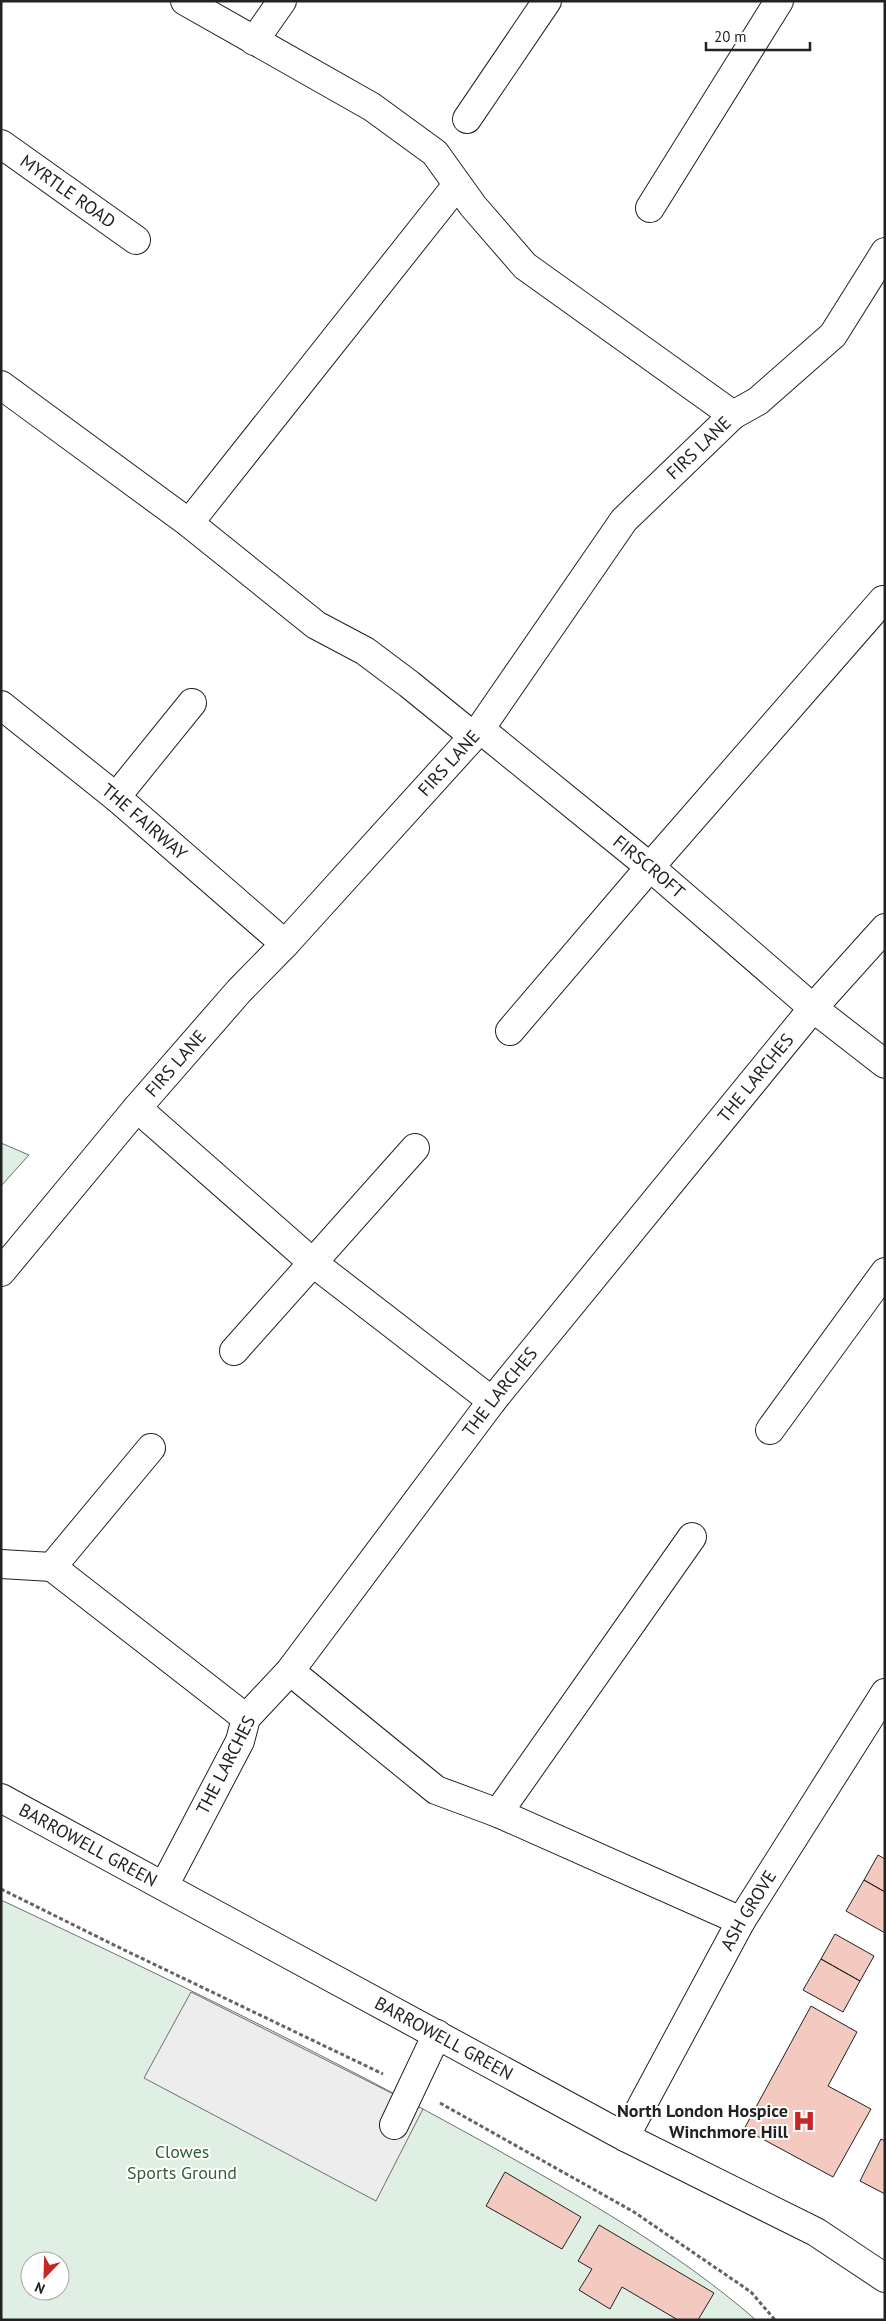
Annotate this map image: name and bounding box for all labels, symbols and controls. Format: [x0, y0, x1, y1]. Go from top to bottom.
scale bar [706, 20, 810, 52]
text: 20 m [714, 27, 747, 46]
street label: MYRTLE ROAD [16, 149, 120, 233]
street label: FIRS LANE [661, 411, 736, 484]
street label: FIRS LANE [413, 725, 484, 801]
street label: THE FAIRWAY [97, 778, 192, 865]
street label: FIRSCROFT [609, 830, 690, 903]
street label: FIRS LANE [140, 1025, 211, 1101]
street label: THE LARCHES [712, 1029, 798, 1127]
street label: THE LARCHES [457, 1342, 542, 1441]
street label: THE LARCHES [191, 1711, 260, 1818]
street label: BARROWELL GREEN [15, 1798, 161, 1892]
street label: ASH GROVE [715, 1866, 781, 1954]
street label: BARROWELL GREEN [371, 1991, 517, 2085]
place label: North London Hospice Winchmore Hill [617, 2099, 789, 2143]
hospital icon: North London Hospice Winchmore Hill [791, 2108, 817, 2134]
park label: Clowes Sports Ground [127, 2140, 237, 2184]
north arrow [20, 2251, 70, 2301]
text: N [32, 2278, 48, 2298]

